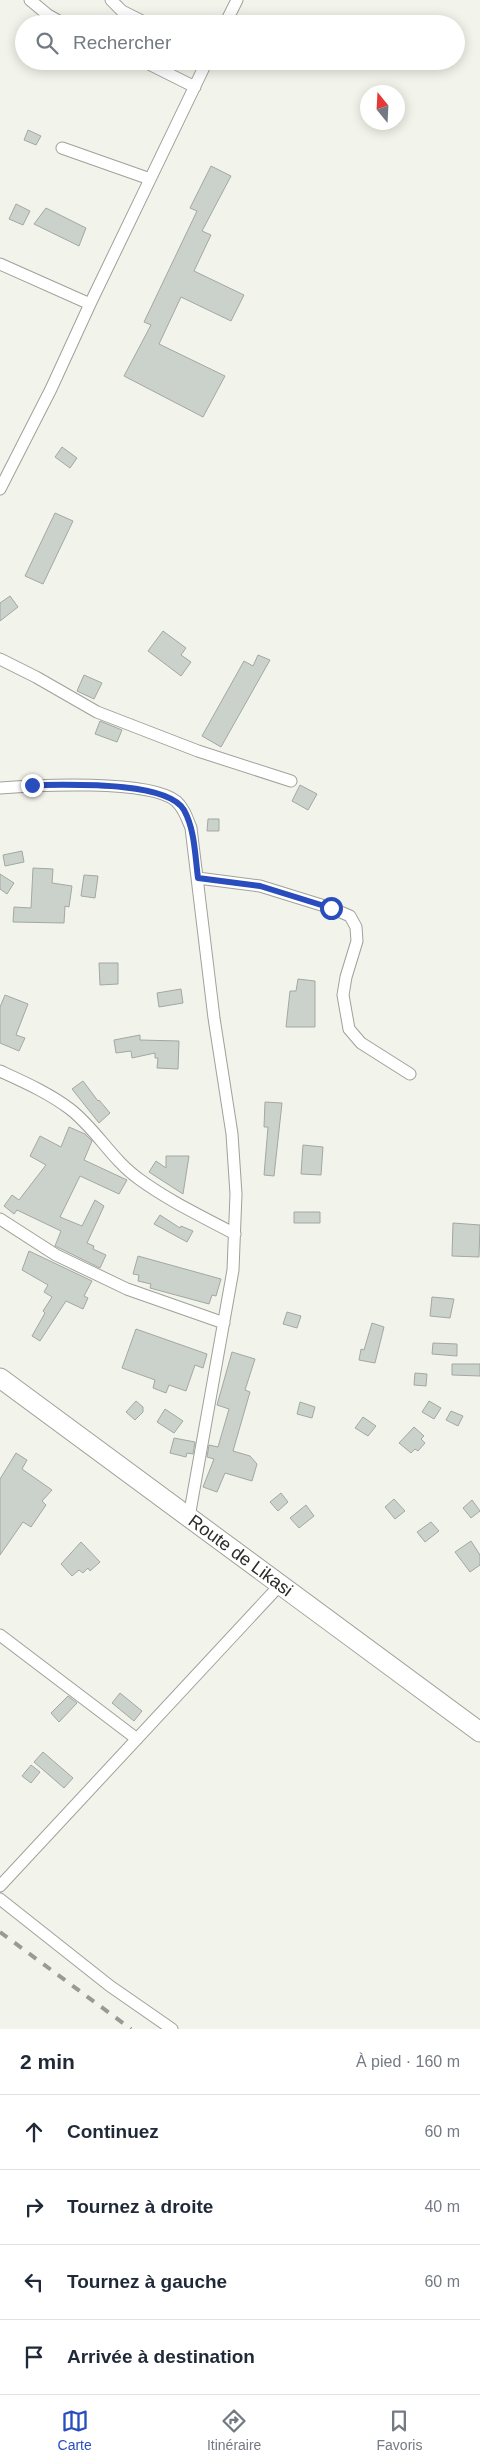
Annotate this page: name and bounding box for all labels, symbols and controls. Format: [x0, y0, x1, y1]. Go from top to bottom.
search box [15, 15, 465, 70]
icon: search [33, 29, 61, 57]
text: Rechercher [73, 32, 171, 53]
north arrow [360, 85, 405, 130]
route end [21, 774, 44, 797]
route start [320, 897, 343, 920]
street label: Route de Likasi [185, 1511, 297, 1600]
text: 2 min [20, 2050, 75, 2073]
text: À pied · 160 m [356, 2053, 460, 2070]
icon: ahead [20, 2118, 48, 2146]
text: Continuez [67, 2121, 159, 2142]
text: 60 m [424, 2123, 460, 2140]
icon: right [20, 2193, 48, 2221]
text: Tournez à droite [67, 2196, 213, 2217]
text: 40 m [424, 2198, 460, 2215]
icon: left [20, 2268, 48, 2296]
text: Tournez à gauche [67, 2271, 227, 2292]
text: 60 m [424, 2273, 460, 2290]
icon: arrive [20, 2343, 48, 2371]
text: Arrivée à destination [67, 2346, 255, 2367]
tab: Carte [58, 2407, 92, 2453]
tab: Itinéraire [207, 2407, 261, 2453]
tab: Favoris [377, 2407, 422, 2453]

